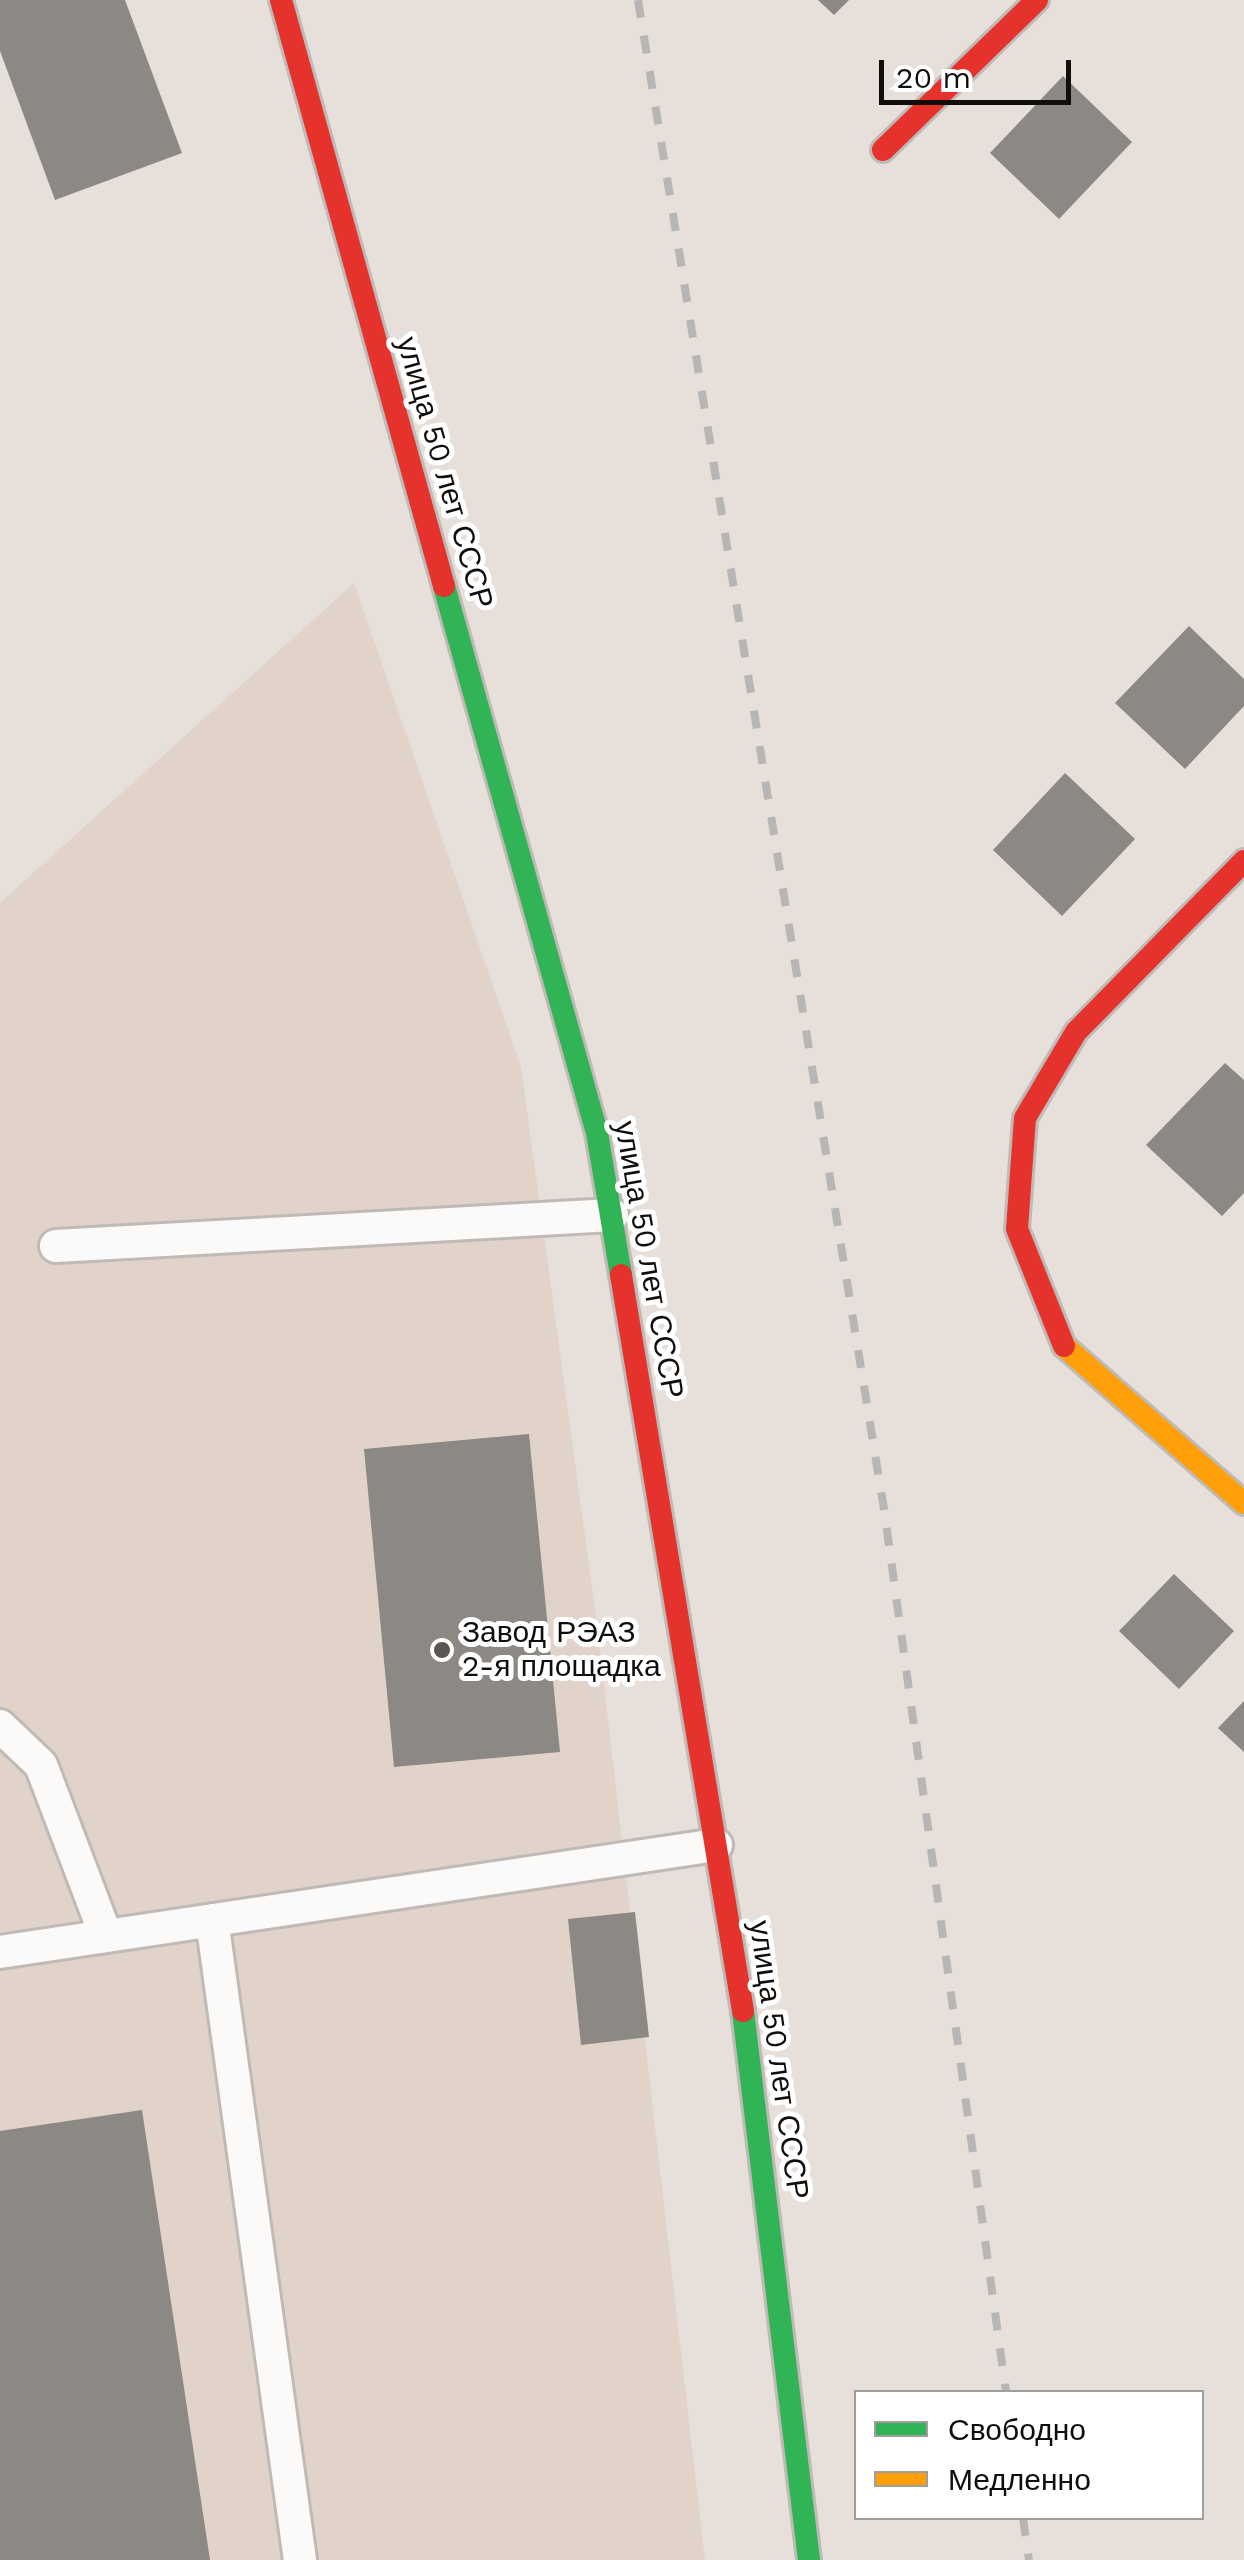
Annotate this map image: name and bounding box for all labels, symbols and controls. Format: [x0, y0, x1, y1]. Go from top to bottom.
scale bar [884, 40, 1076, 102]
text: 20 m [896, 60, 971, 95]
street label: улица 50 лет СССР [388, 333, 500, 613]
street label: улица 50 лет СССР [606, 1118, 690, 1402]
place label: Завод РЭАЗ 2-я площадка [462, 1615, 661, 1686]
marker: Завод РЭАЗ 2-я площадка [431, 1639, 453, 1661]
street label: улица 50 лет СССР [741, 1918, 815, 2202]
legend [854, 2390, 1204, 2520]
text: Свободно [948, 2412, 1086, 2447]
text: Медленно [948, 2462, 1091, 2497]

